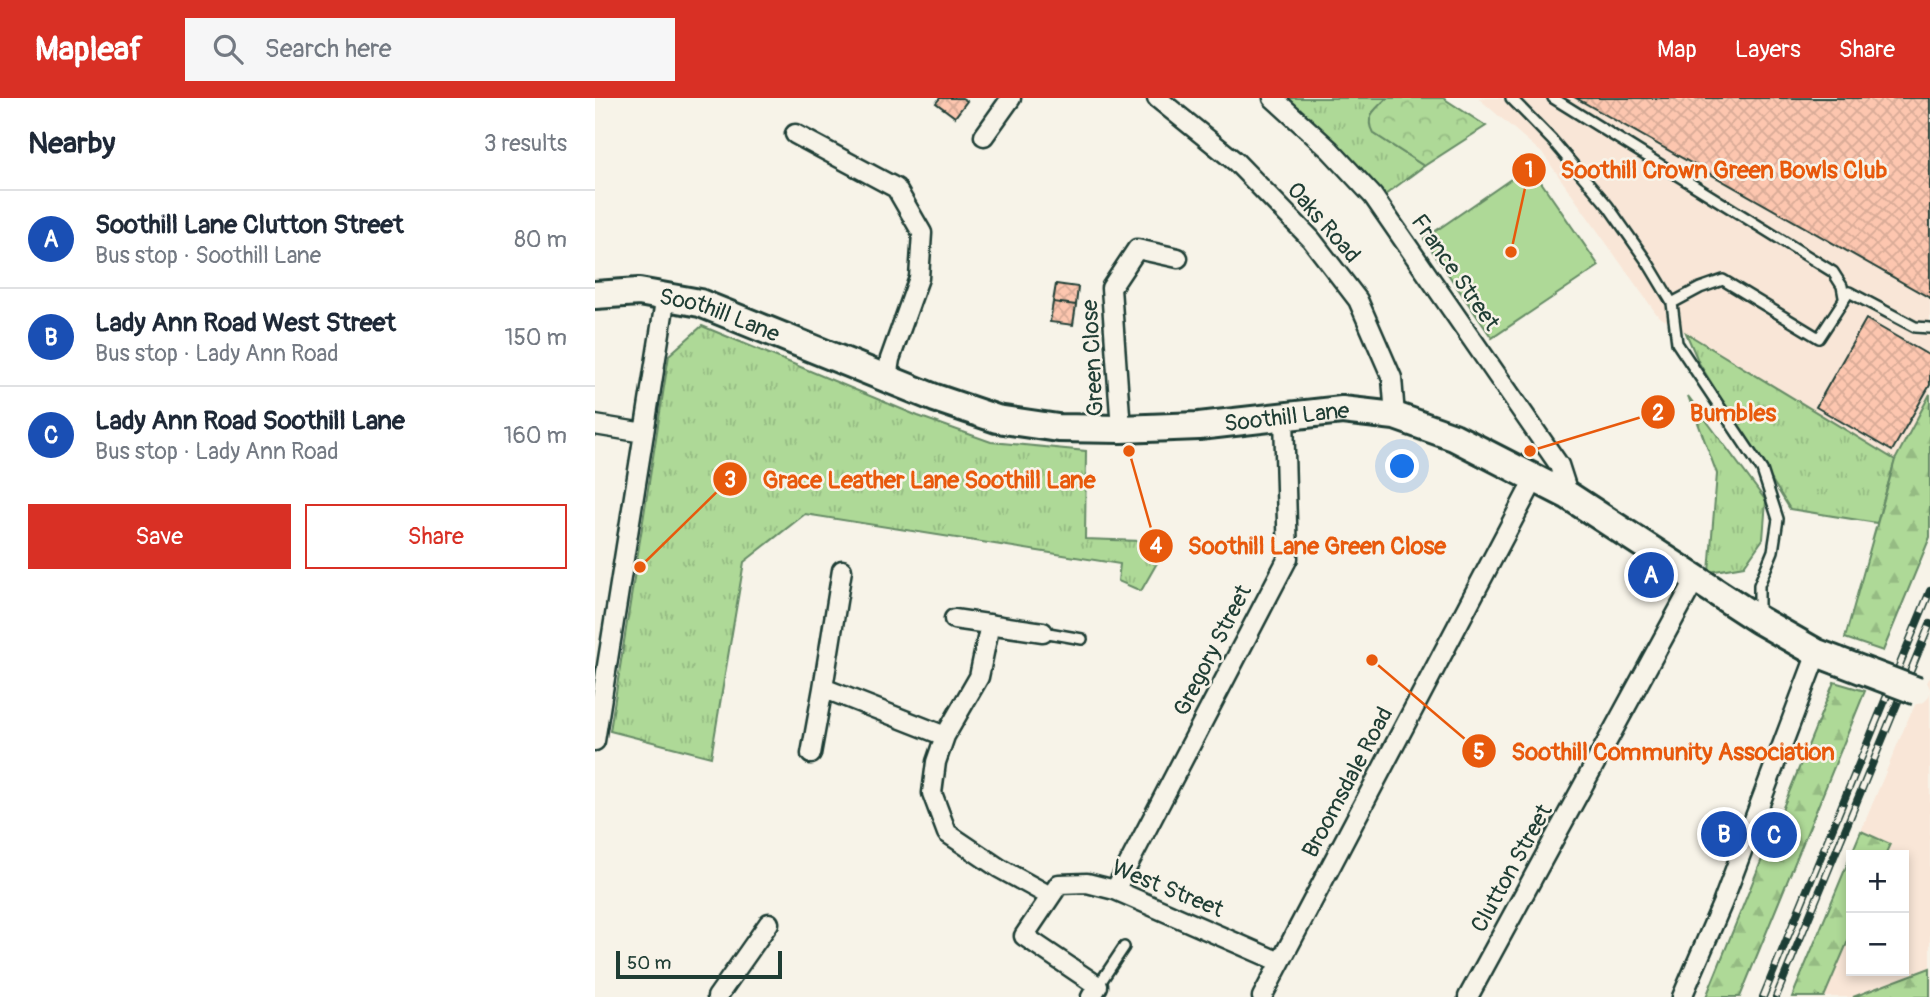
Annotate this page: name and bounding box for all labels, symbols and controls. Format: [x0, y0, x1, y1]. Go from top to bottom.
search box [185, 18, 675, 81]
text: Mapleaf [35, 29, 143, 70]
icon: search [209, 30, 247, 68]
text: Search here [265, 33, 392, 65]
text: Map [1657, 35, 1697, 64]
text: Layers [1735, 35, 1801, 64]
text: Share [1839, 35, 1895, 64]
text: Nearby [28, 125, 115, 162]
text: 3 results [484, 129, 567, 158]
callout: Soothill Crown Green Bowls Club [1512, 147, 1902, 192]
text: Soothill Crown Green Bowls Club [1561, 156, 1888, 185]
text: 1 [1525, 157, 1533, 184]
street label: Oaks Road [1281, 176, 1367, 269]
street label: France Street [1405, 208, 1507, 337]
text: Soothill Lane Clutton Street [95, 209, 404, 241]
text: A [44, 225, 58, 254]
text: 80 m [514, 225, 567, 254]
text: Bus stop · Soothill Lane [95, 241, 321, 270]
street label: Soothill Lane [657, 282, 785, 349]
street label: Green Close [1075, 298, 1110, 417]
text: Lady Ann Road West Street [95, 307, 396, 339]
text: B [44, 323, 58, 352]
text: 150 m [504, 323, 567, 352]
text: Bus stop · Lady Ann Road [95, 339, 339, 368]
callout: Bumbles [1641, 390, 1790, 435]
street label: Soothill Lane [1223, 396, 1351, 438]
text: Bumbles [1690, 399, 1776, 428]
text: 2 [1652, 400, 1664, 427]
text: Lady Ann Road Soothill Lane [95, 405, 405, 437]
text: C [44, 421, 58, 450]
text: 160 m [503, 421, 567, 450]
text: Bus stop · Lady Ann Road [95, 437, 339, 466]
your location [1385, 449, 1419, 483]
callout: Grace Leather Lane Soothill Lane [713, 457, 1109, 502]
text: Grace Leather Lane Soothill Lane [762, 466, 1097, 495]
text: 3 [724, 467, 736, 494]
button: Save [28, 504, 291, 569]
button: Share [305, 504, 567, 569]
callout: Soothill Lane Green Close [1139, 523, 1460, 568]
text: Soothill Lane Green Close [1188, 532, 1447, 561]
text: 4 [1150, 533, 1163, 560]
pin: A [1628, 549, 1674, 601]
street label: Gregory Street [1167, 579, 1258, 721]
street label: Broomsdale Road [1296, 702, 1399, 863]
callout: Soothill Community Association [1462, 729, 1848, 774]
text: Soothill Community Association [1511, 738, 1835, 767]
text: 5 [1473, 739, 1485, 766]
street label: Clutton Street [1464, 798, 1559, 937]
pin: B [1701, 808, 1747, 860]
pin: C [1751, 809, 1797, 861]
map controls [1846, 850, 1909, 976]
button: + [1846, 850, 1909, 913]
street label: West Street [1108, 853, 1229, 924]
button: − [1846, 913, 1909, 976]
scale bar [616, 948, 782, 980]
text: 50 m [627, 951, 671, 975]

